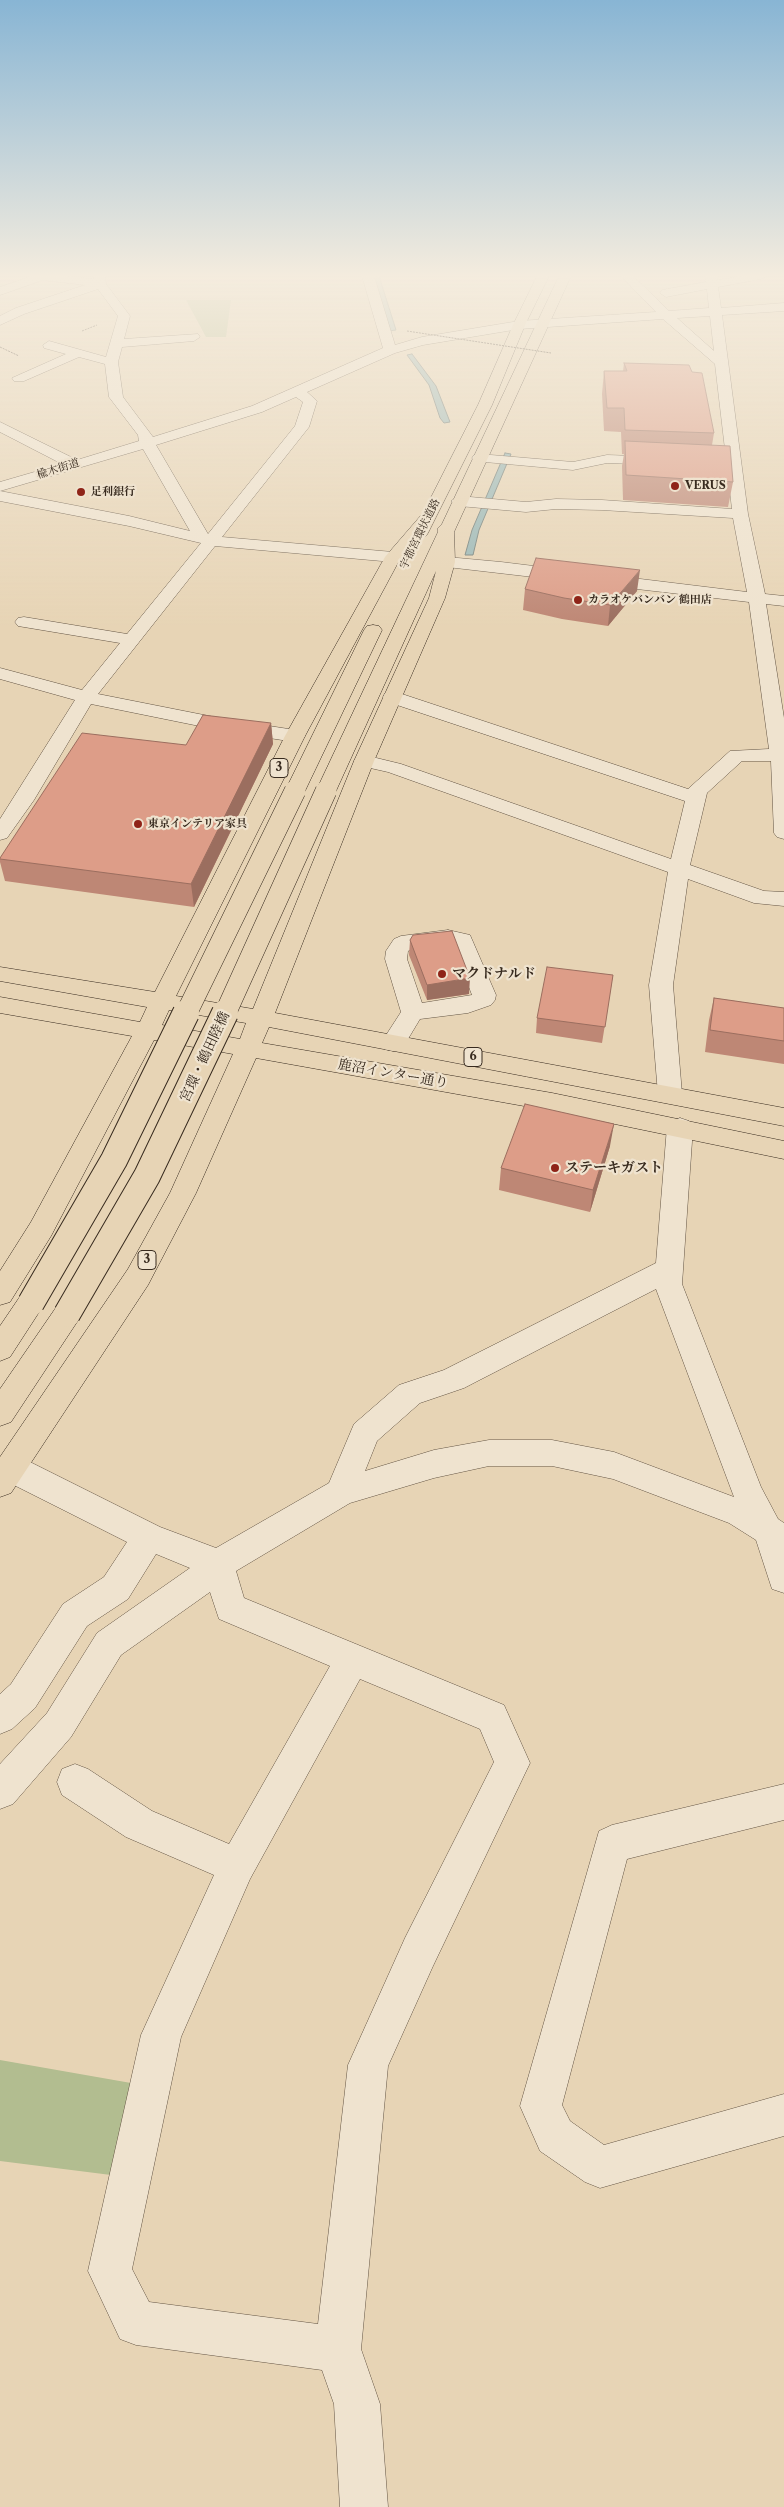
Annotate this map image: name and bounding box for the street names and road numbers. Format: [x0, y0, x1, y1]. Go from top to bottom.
street label: 楡木街道 [35, 456, 81, 482]
street label: 宇都宮環状道路 [397, 497, 443, 571]
road number: 3 [270, 758, 288, 778]
street label: 宮環・鶴田陸橋 [177, 1009, 233, 1105]
road number: 6 [464, 1048, 482, 1066]
street label: 鹿沼インター通り [336, 1056, 450, 1092]
road number: 3 [138, 1250, 156, 1270]

